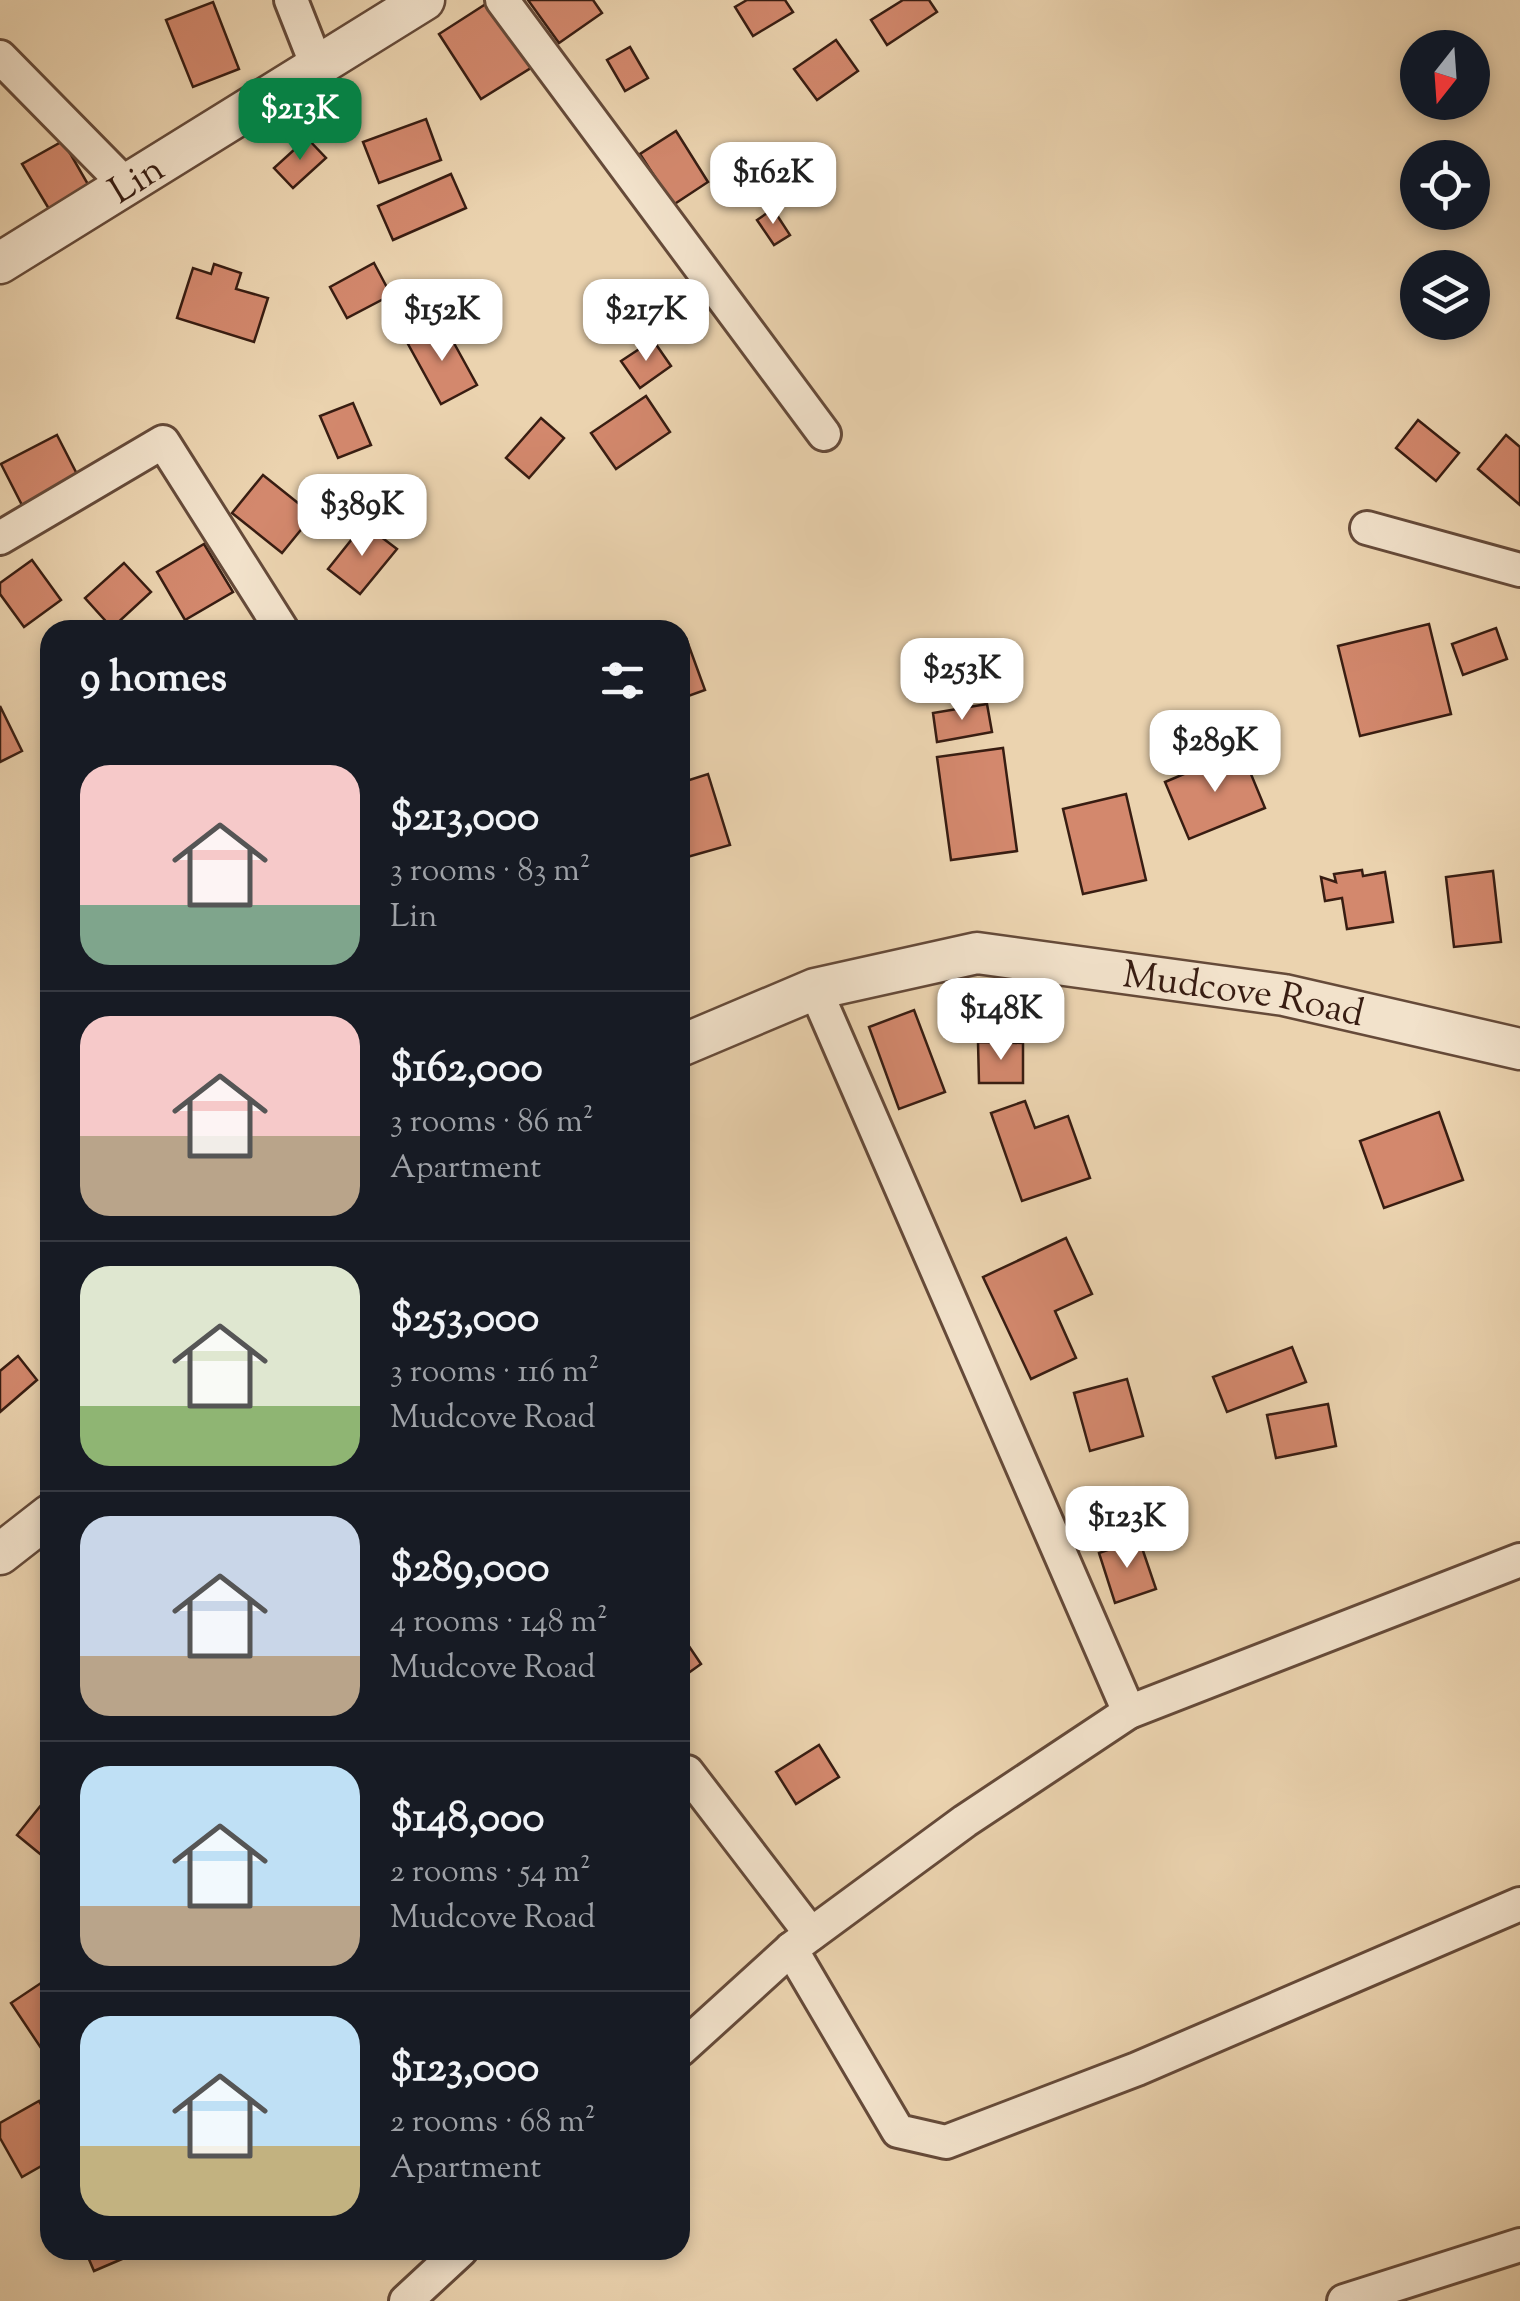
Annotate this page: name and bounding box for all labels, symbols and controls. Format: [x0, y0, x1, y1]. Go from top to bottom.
north arrow [1400, 30, 1490, 120]
map controls [1400, 30, 1490, 340]
pin: $213K [230, 78, 370, 163]
text: $213K [260, 87, 340, 133]
button: locate [1400, 140, 1490, 230]
pin: $162K [703, 142, 843, 227]
street label: Lin [100, 144, 176, 220]
text: $162K [732, 151, 814, 197]
button: layers [1400, 250, 1490, 340]
pin: $152K [372, 279, 512, 364]
pin: $217K [576, 279, 716, 364]
text: $152K [403, 288, 481, 334]
text: $217K [605, 288, 687, 334]
pin: $389K [292, 474, 432, 559]
text: $389K [320, 483, 404, 529]
pin: $253K [892, 638, 1032, 723]
text: $253K [922, 647, 1002, 693]
text: 9 homes [80, 650, 227, 710]
icon: filters [595, 653, 650, 708]
pin: $289K [1145, 710, 1285, 795]
text: $289K [1172, 719, 1258, 765]
text: $213,000 [390, 789, 539, 849]
icon: home [160, 805, 280, 925]
text: 3 rooms · 83 m² [390, 849, 590, 895]
text: Lin [390, 895, 437, 941]
street label: Mudcove Road [1119, 950, 1369, 1043]
pin: $148K [931, 978, 1071, 1063]
text: $148K [959, 987, 1043, 1033]
text: $162,000 [390, 1040, 543, 1100]
icon: home [160, 1056, 280, 1176]
text: 3 rooms · 86 m² [390, 1100, 593, 1146]
text: Apartment [390, 1146, 541, 1192]
text: $253,000 [390, 1290, 539, 1350]
icon: home [160, 1306, 280, 1426]
text: 3 rooms · 116 m² [390, 1350, 599, 1396]
text: Mudcove Road [390, 1396, 596, 1442]
pin: $123K [1057, 1486, 1197, 1571]
text: $123K [1087, 1495, 1167, 1541]
text: $289,000 [390, 1540, 549, 1600]
icon: home [160, 1556, 280, 1676]
text: 4 rooms · 148 m² [390, 1600, 608, 1646]
text: Mudcove Road [390, 1646, 596, 1692]
text: $148,000 [390, 1790, 544, 1850]
icon: home [160, 1806, 280, 1926]
text: 2 rooms · 54 m² [390, 1850, 591, 1896]
text: Mudcove Road [390, 1896, 596, 1942]
text: $123,000 [390, 2040, 539, 2100]
icon: home [160, 2056, 280, 2176]
text: 2 rooms · 68 m² [390, 2100, 596, 2146]
text: Apartment [390, 2146, 541, 2192]

